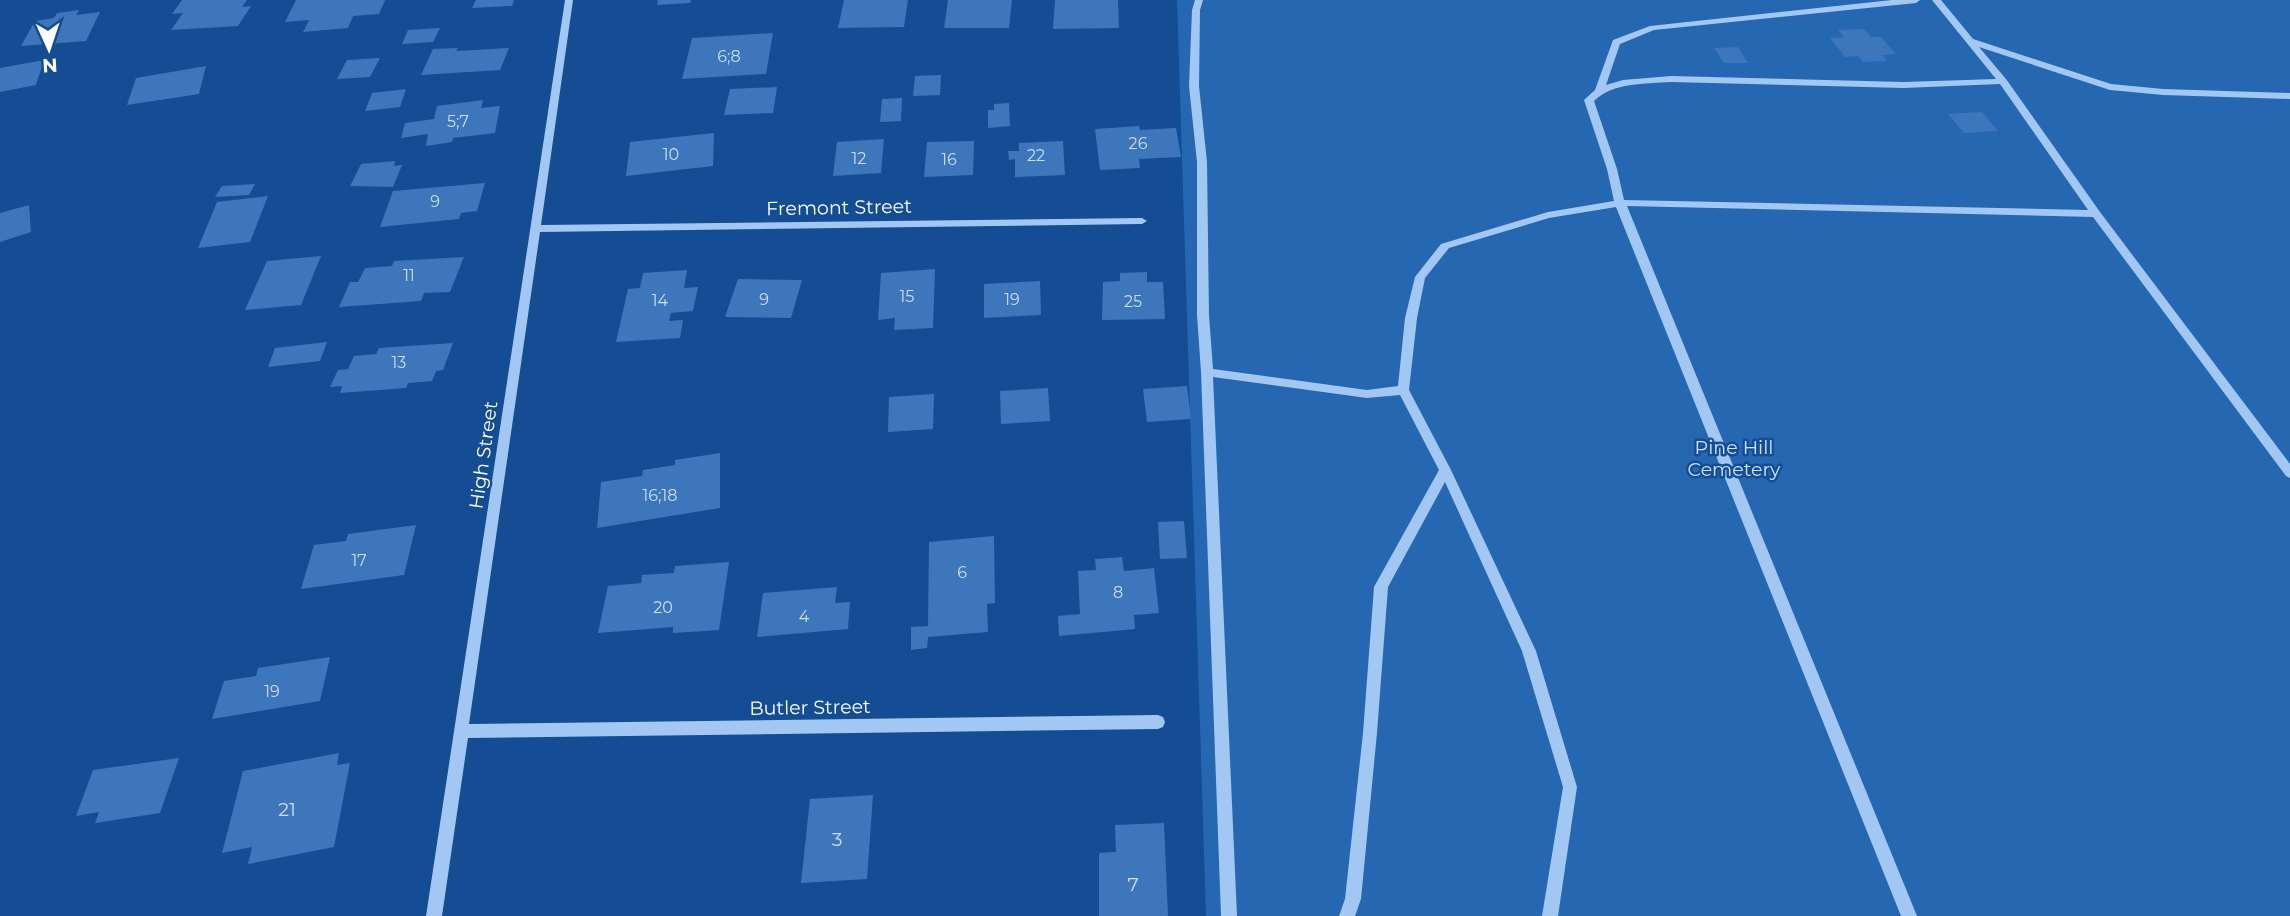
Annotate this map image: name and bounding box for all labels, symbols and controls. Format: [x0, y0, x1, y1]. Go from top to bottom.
north arrow [14, 14, 84, 84]
house number: 6;8 [717, 47, 741, 66]
text: N [42, 54, 58, 77]
house number: 5;7 [447, 112, 469, 131]
house number: 26 [1129, 134, 1148, 153]
house number: 10 [663, 145, 679, 164]
house number: 22 [1027, 146, 1045, 165]
house number: 12 [852, 149, 866, 168]
house number: 16 [941, 150, 957, 169]
house number: 9 [430, 192, 440, 211]
street label: Fremont Street [766, 195, 912, 220]
house number: 11 [403, 266, 415, 285]
house number: 15 [900, 287, 914, 306]
house number: 9 [759, 290, 769, 309]
house number: 19 [1004, 290, 1020, 309]
house number: 14 [652, 291, 669, 310]
house number: 25 [1124, 292, 1142, 311]
house number: 13 [392, 353, 406, 372]
street label: High Street [465, 399, 502, 511]
park label: Pine Hill Cemetery [1688, 436, 1781, 481]
house number: 16;18 [643, 486, 677, 505]
house number: 17 [351, 551, 367, 570]
house number: 6 [957, 563, 967, 582]
house number: 8 [1113, 583, 1123, 602]
house number: 20 [653, 598, 673, 617]
house number: 4 [799, 607, 810, 626]
house number: 19 [264, 682, 280, 701]
street label: Butler Street [749, 695, 871, 720]
house number: 21 [278, 798, 296, 821]
house number: 3 [832, 828, 842, 851]
house number: 7 [1127, 873, 1139, 896]

